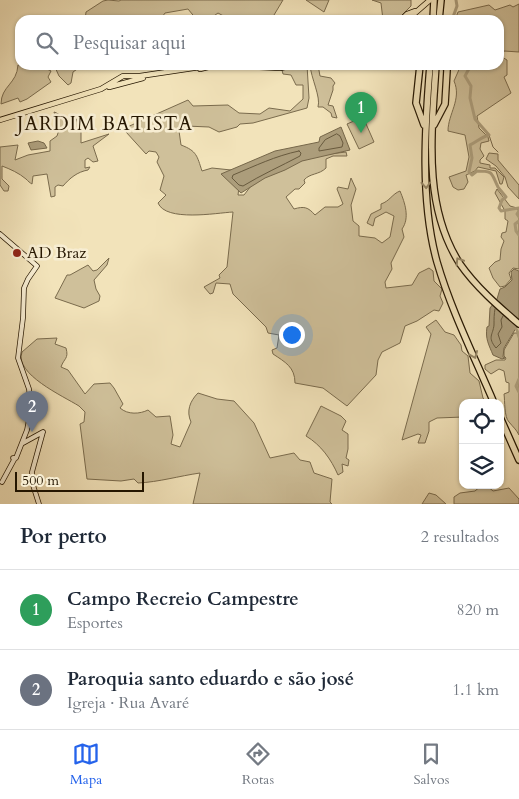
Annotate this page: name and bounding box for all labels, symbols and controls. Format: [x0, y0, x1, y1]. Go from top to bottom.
search box [15, 15, 504, 70]
icon: search [33, 29, 61, 57]
text: Pesquisar aqui [73, 30, 186, 56]
pin: 1 [345, 92, 377, 133]
district label: JARDIM BATISTA [14, 111, 193, 137]
one-way arrow [421, 181, 432, 189]
place label: AD Braz [27, 242, 86, 264]
marker: AD Braz [11, 247, 23, 259]
one-way arrow [456, 257, 465, 266]
your location [279, 322, 305, 348]
one-way arrow [467, 350, 478, 359]
pin: 2 [16, 391, 48, 432]
map controls [459, 399, 504, 489]
button: locate [459, 399, 504, 444]
button: layers [459, 444, 504, 489]
scale bar [15, 469, 144, 492]
text: 500 m [22, 471, 59, 490]
text: Por perto [20, 522, 107, 551]
text: 2 resultados [421, 526, 499, 548]
text: Campo Recreio Campestre [67, 586, 299, 612]
text: 1 [32, 599, 40, 621]
text: 820 m [457, 599, 499, 621]
text: Esportes [67, 612, 123, 634]
text: Paroquia santo eduardo e são josé [67, 666, 354, 692]
text: 2 [32, 679, 40, 701]
text: 1.1 km [452, 679, 499, 701]
text: Igreja · Rua Avaré [67, 692, 189, 714]
tab: Mapa [70, 740, 102, 789]
tab: Rotas [242, 740, 274, 789]
tab: Salvos [413, 740, 449, 789]

